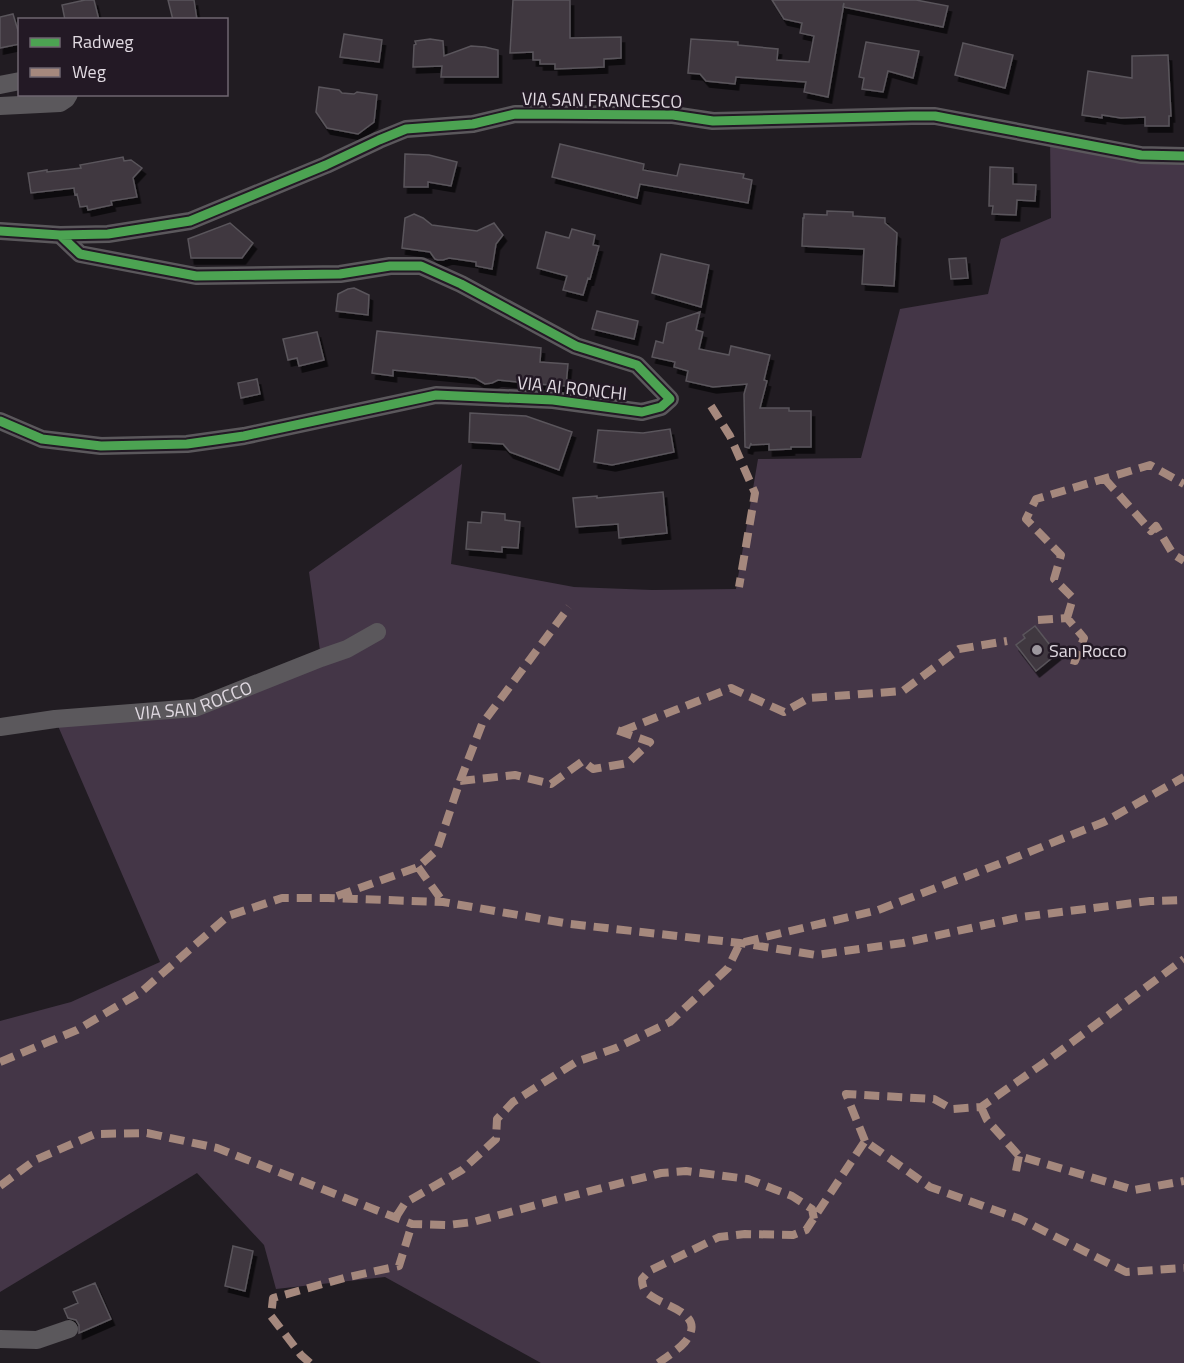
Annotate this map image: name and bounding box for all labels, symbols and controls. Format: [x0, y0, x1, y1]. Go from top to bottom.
legend [18, 18, 228, 96]
text: Radweg [72, 28, 134, 55]
text: Weg [72, 58, 106, 85]
street label: VIA SAN FRANCESCO [522, 85, 682, 115]
street label: VIA AI RONCHI [516, 369, 628, 407]
place label: San Rocco [1049, 637, 1127, 664]
marker: San Rocco [1030, 643, 1044, 657]
street label: VIA SAN ROCCO [134, 673, 256, 726]

